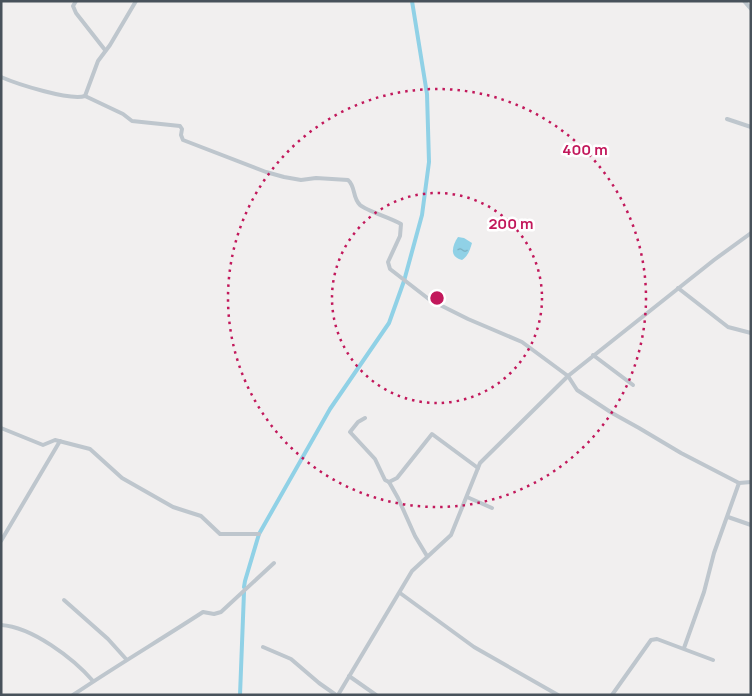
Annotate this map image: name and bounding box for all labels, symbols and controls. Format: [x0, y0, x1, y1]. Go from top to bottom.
text: 400 m [562, 139, 608, 160]
text: 200 m [488, 213, 534, 234]
centre of rings [428, 289, 446, 307]

